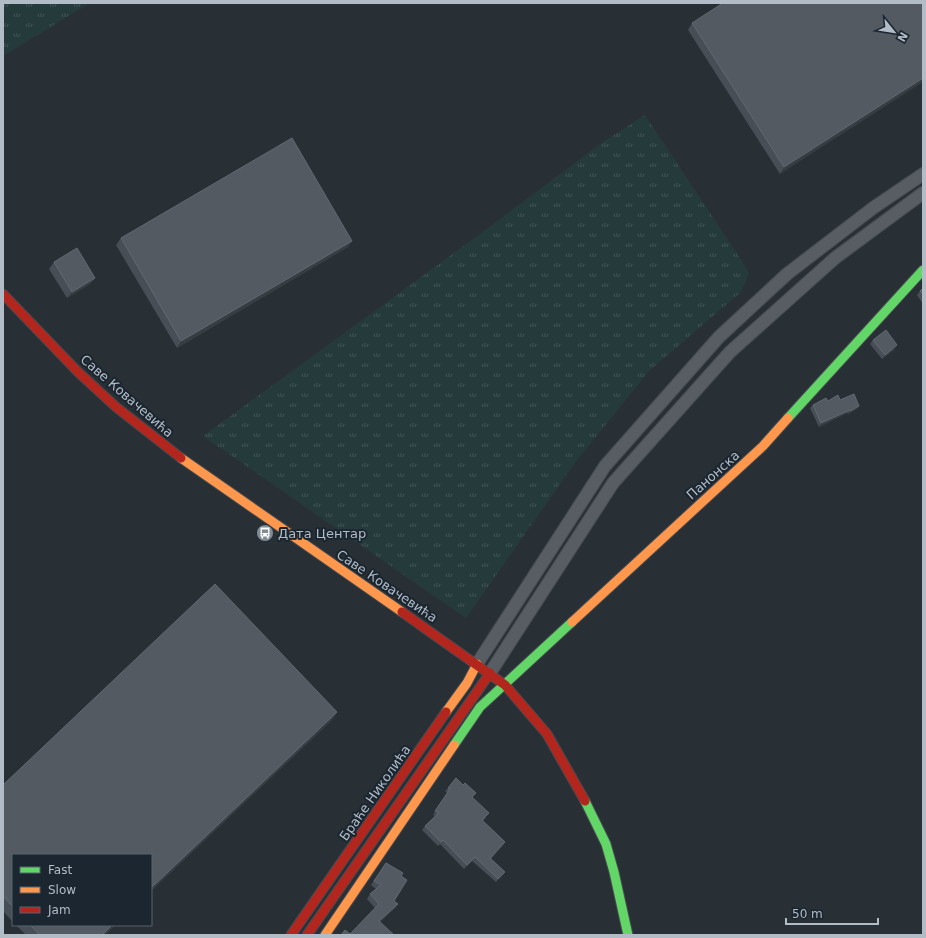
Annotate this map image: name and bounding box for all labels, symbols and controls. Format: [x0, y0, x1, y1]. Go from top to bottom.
north arrow [874, 12, 914, 52]
text: N [894, 30, 910, 44]
street label: Саве Ковачевића [78, 352, 176, 440]
street label: Панонска [684, 447, 742, 503]
bus stop icon: Дата Центар [255, 523, 275, 543]
place label: Дата Центар [278, 526, 366, 541]
street label: Саве Ковачевића [334, 547, 440, 625]
street label: Браће Николића [336, 742, 414, 844]
legend [12, 854, 152, 926]
text: Fast [48, 863, 72, 877]
text: Slow [48, 883, 76, 897]
scale bar [786, 900, 878, 926]
text: Jam [47, 903, 71, 917]
text: 50 m [792, 907, 823, 921]

